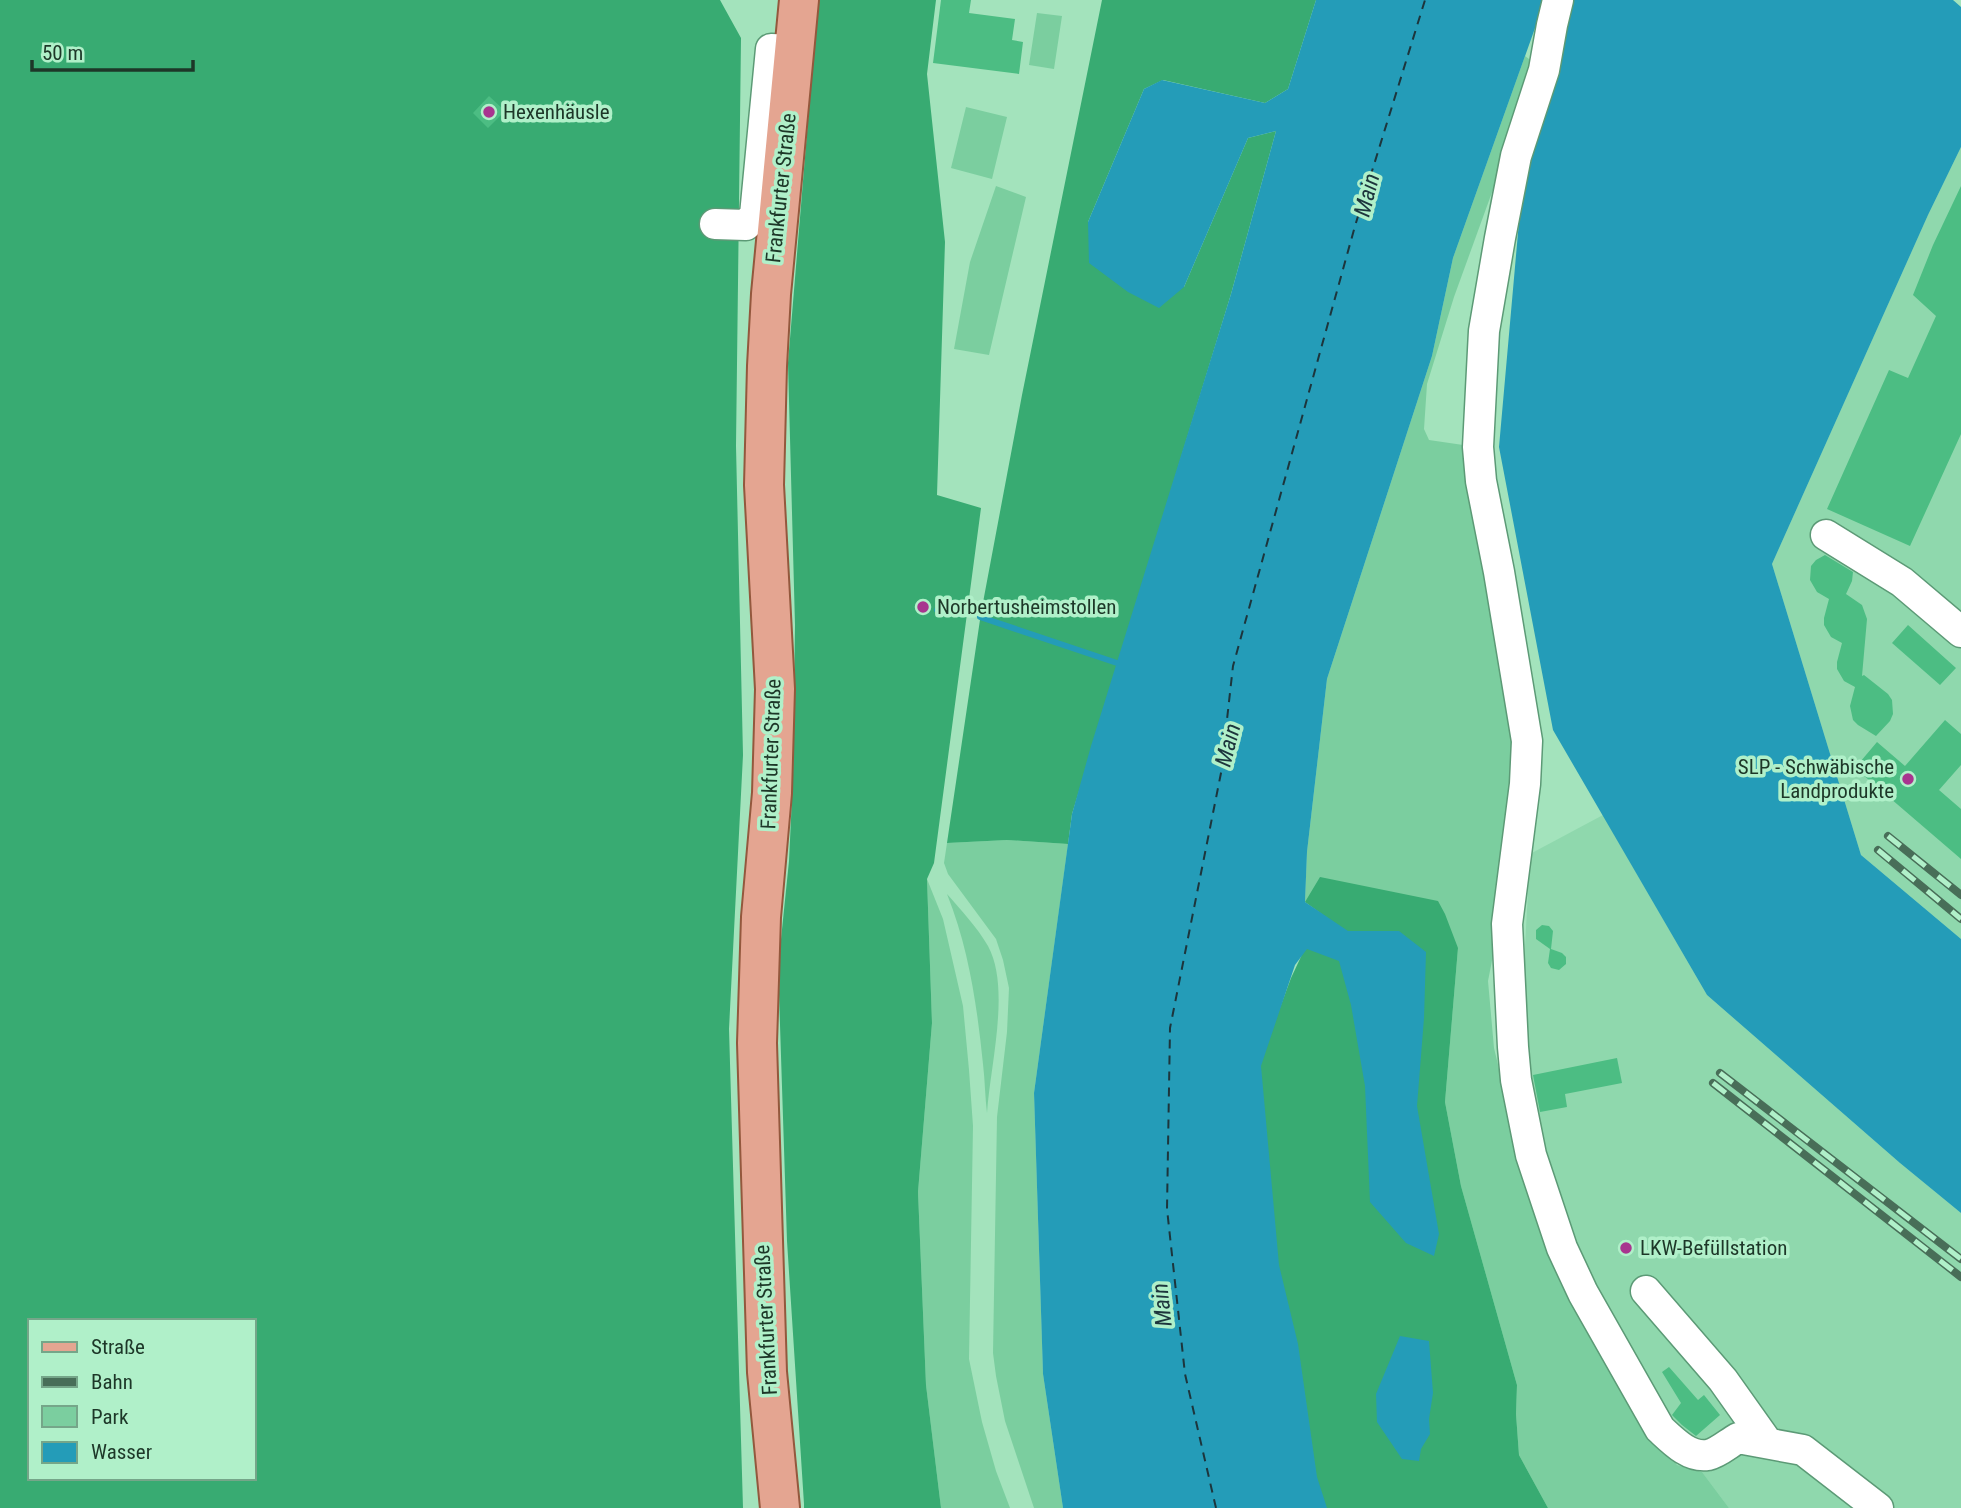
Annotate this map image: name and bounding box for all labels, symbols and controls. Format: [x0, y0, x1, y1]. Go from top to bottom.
scale bar [32, 28, 192, 72]
text: 50 m [42, 41, 83, 65]
place label: Hexenhäusle [503, 100, 610, 124]
marker: Hexenhäusle [481, 104, 497, 120]
street label: Frankfurter Straße [761, 112, 801, 264]
water label: Main [1349, 171, 1385, 219]
place label: Norbertusheimstollen [937, 595, 1116, 619]
marker: Norbertusheimstollen [915, 599, 931, 615]
street label: Frankfurter Straße [756, 678, 786, 830]
water label: Main [1210, 721, 1246, 769]
place label: SLP - Schwäbische Landprodukte [1738, 755, 1894, 803]
marker: SLP - Schwäbische Landprodukte [1900, 771, 1916, 787]
place label: LKW-Befüllstation [1640, 1236, 1787, 1260]
marker: LKW-Befüllstation [1618, 1240, 1634, 1256]
street label: Frankfurter Straße [750, 1244, 782, 1396]
water label: Main [1146, 1282, 1178, 1328]
legend [28, 1319, 256, 1480]
text: Straße [91, 1335, 145, 1359]
text: Bahn [91, 1370, 133, 1394]
text: Park [91, 1405, 129, 1429]
text: Wasser [91, 1440, 152, 1464]

